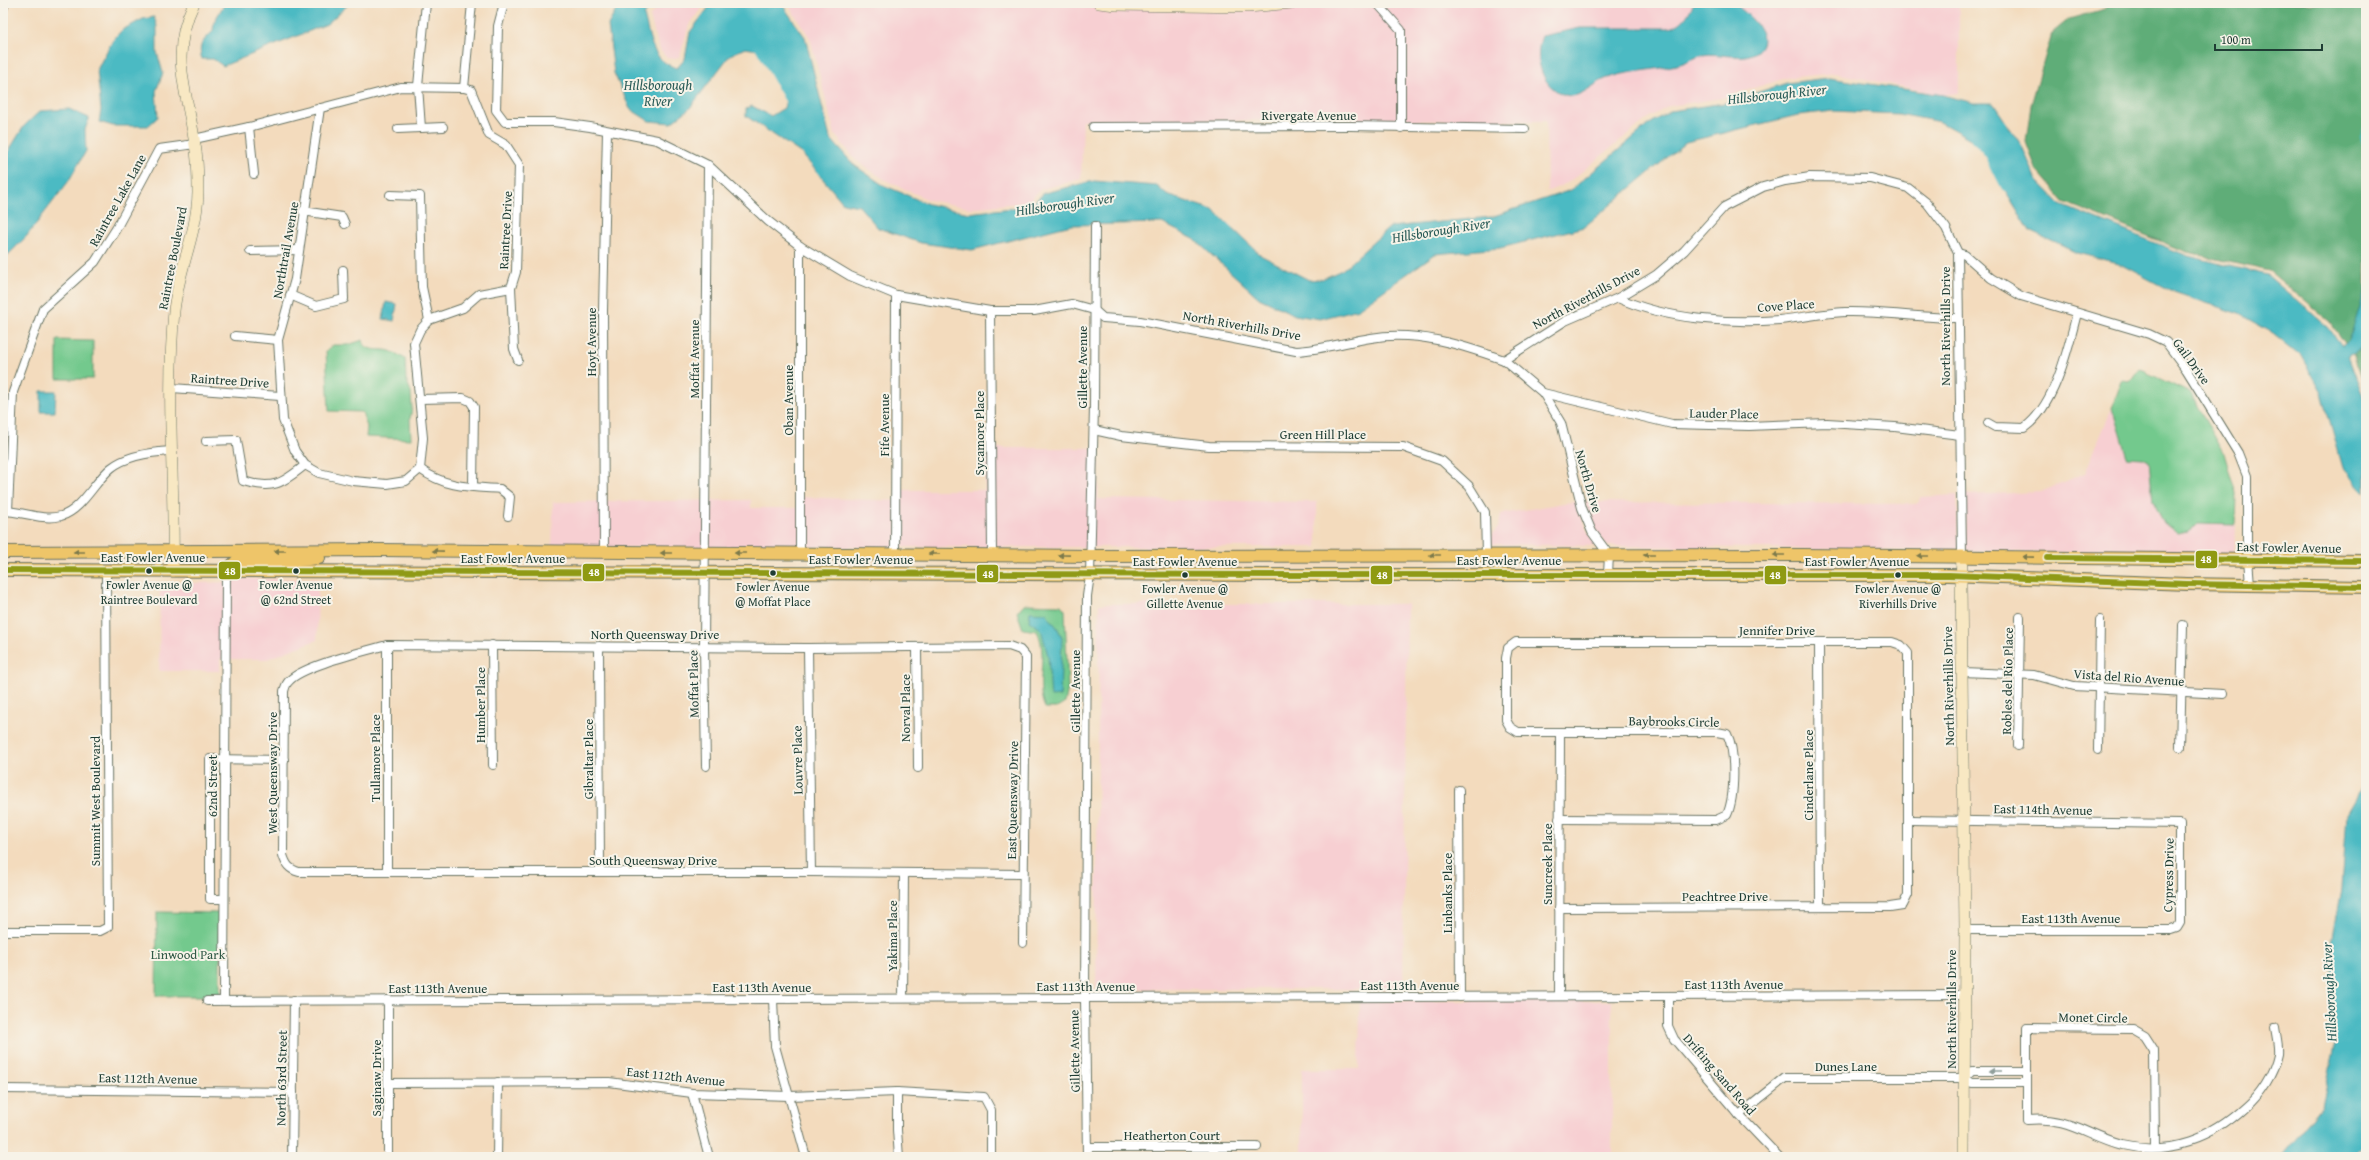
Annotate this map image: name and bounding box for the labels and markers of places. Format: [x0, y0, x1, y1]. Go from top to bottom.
marker: Fowler Avenue @ Raintree Boulevard [144, 566, 154, 576]
marker: Fowler Avenue @ 62nd Street [291, 566, 301, 576]
marker: Fowler Avenue @ Moffat Place [768, 568, 778, 578]
marker: Fowler Avenue @ Gillette Avenue [1180, 570, 1190, 580]
marker: Fowler Avenue @ Riverhills Drive [1893, 570, 1903, 580]
place label: Fowler Avenue @ Raintree Boulevard [101, 576, 198, 608]
place label: Fowler Avenue @ 62nd Street [259, 576, 333, 608]
place label: Fowler Avenue @ Moffat Place [735, 578, 811, 610]
place label: Fowler Avenue @ Gillette Avenue [1142, 580, 1228, 612]
place label: Fowler Avenue @ Riverhills Drive [1855, 580, 1941, 612]

